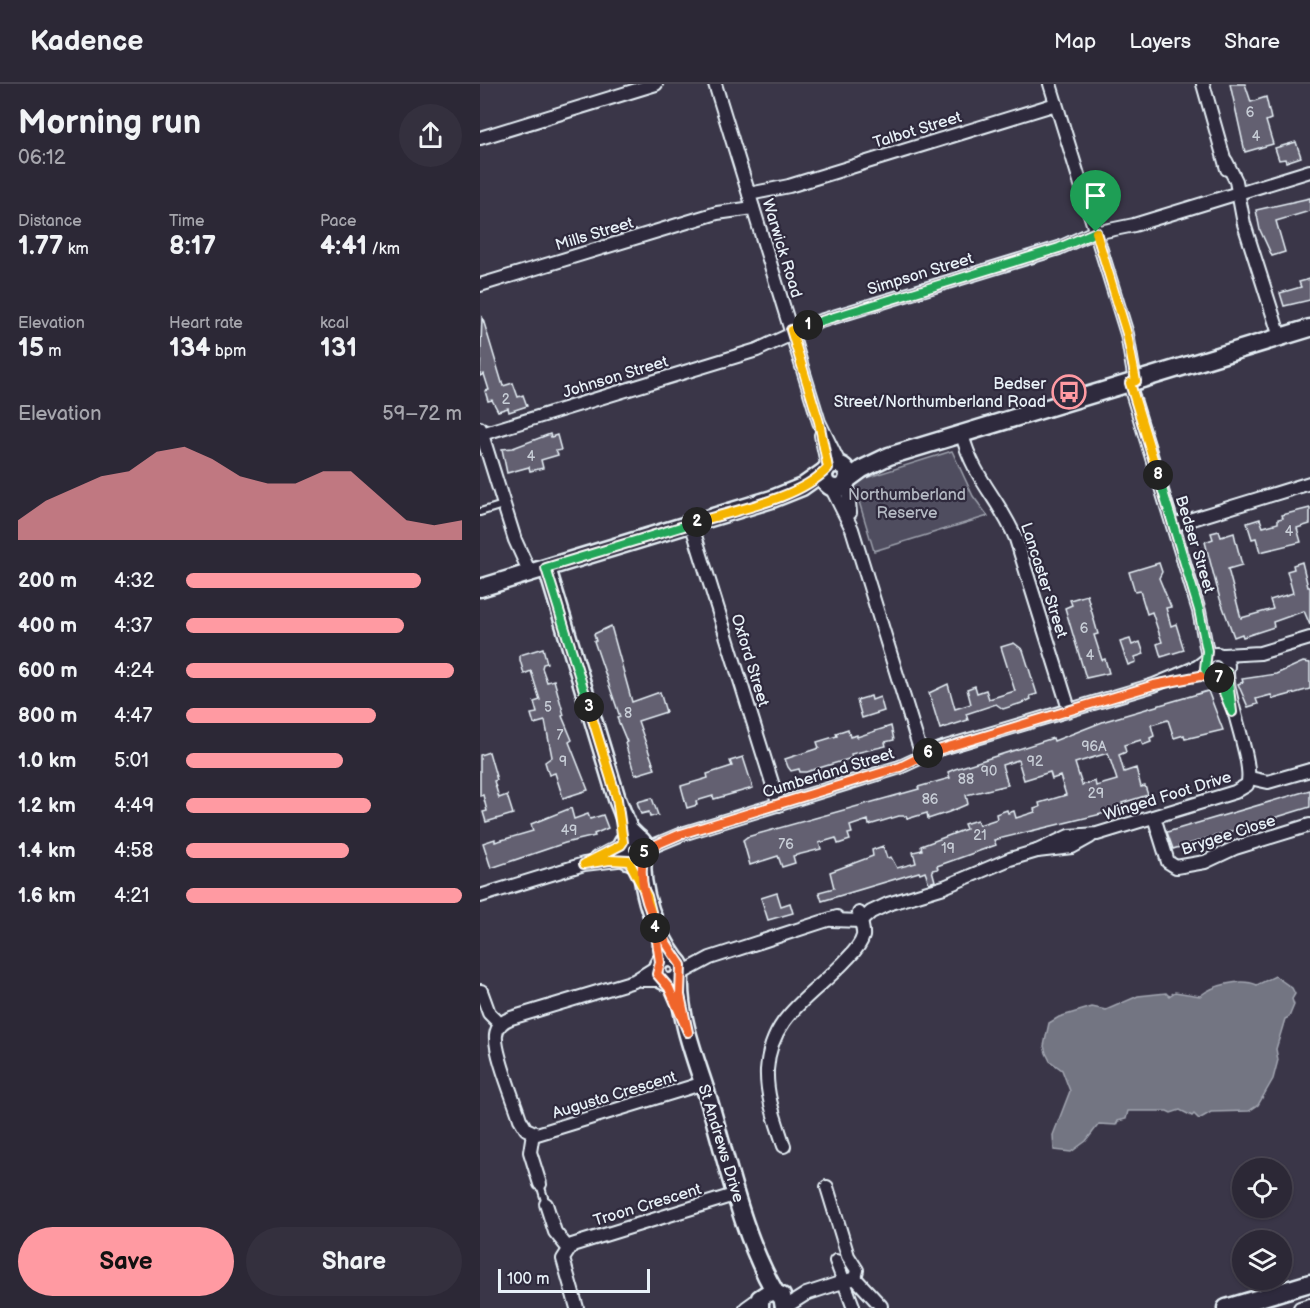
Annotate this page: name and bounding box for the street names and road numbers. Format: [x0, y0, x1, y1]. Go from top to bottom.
street label: Talbot Street [871, 108, 964, 153]
street label: Warwick Road [758, 197, 806, 300]
street label: Mills Street [553, 214, 636, 255]
street label: Simpson Street [865, 249, 976, 300]
street label: Johnson Street [561, 352, 670, 402]
street label: Bedser Street [1171, 493, 1218, 595]
street label: Lancaster Street [1016, 521, 1071, 641]
street label: Oxford Street [726, 612, 773, 709]
street label: Cumberland Street [760, 744, 897, 802]
street label: Winged Foot Drive [1101, 768, 1234, 825]
street label: Brygee Close [1179, 811, 1279, 860]
street label: Augusta Crescent [550, 1068, 679, 1123]
street label: St Andrews Drive [694, 1082, 748, 1205]
street label: Troon Crescent [591, 1180, 704, 1231]

